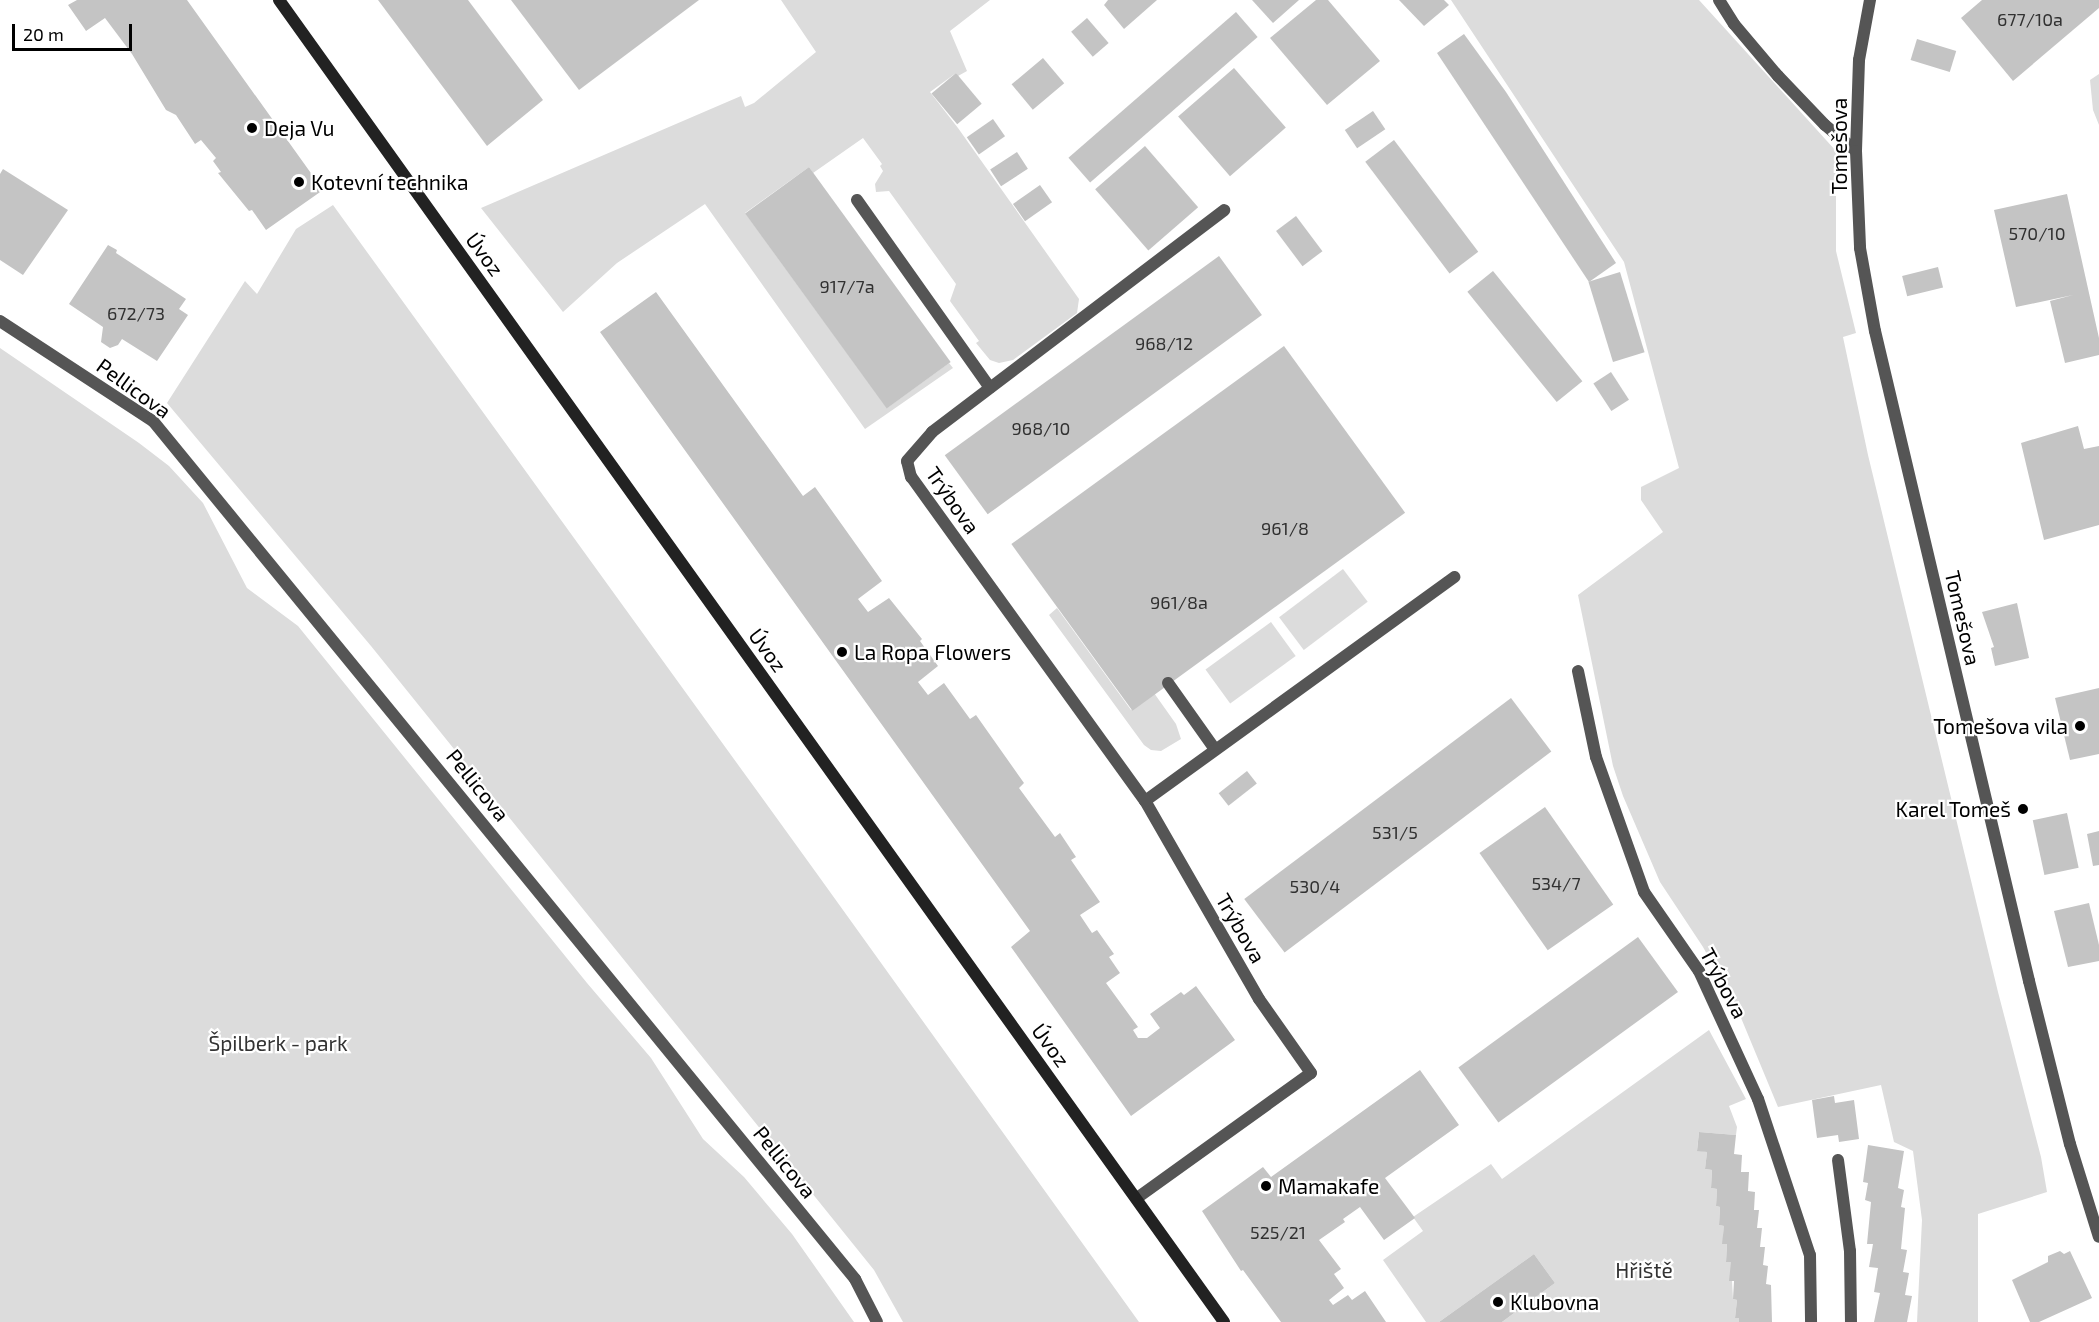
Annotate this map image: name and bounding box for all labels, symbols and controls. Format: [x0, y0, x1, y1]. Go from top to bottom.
house number: 677/10a [1997, 8, 2063, 30]
scale bar [15, 12, 135, 50]
text: 20 m [23, 23, 64, 45]
street label: Tomešova [1826, 98, 1852, 194]
place label: Deja Vu [264, 115, 335, 141]
marker: Deja Vu [245, 121, 259, 135]
place label: Kotevní technika [311, 169, 469, 195]
marker: Kotevní technika [292, 175, 306, 189]
house number: 570/10 [2008, 222, 2066, 244]
street label: Úvoz [461, 227, 509, 281]
house number: 917/7a [819, 275, 875, 297]
house number: 672/73 [107, 302, 165, 324]
house number: 968/12 [1135, 332, 1193, 354]
street label: Pellicova [92, 353, 176, 423]
house number: 968/10 [1012, 417, 1070, 439]
street label: Trýbova [921, 462, 985, 538]
house number: 961/8 [1261, 517, 1309, 539]
street label: Tomešova [1940, 568, 1986, 668]
house number: 961/8a [1150, 591, 1208, 613]
street label: Úvoz [744, 623, 792, 677]
place label: La Ropa Flowers [854, 639, 1011, 665]
marker: La Ropa Flowers [835, 645, 849, 659]
place label: Tomešova vila [1933, 713, 2068, 739]
marker: Tomešova vila [2073, 719, 2087, 733]
street label: Pellicova [441, 744, 515, 826]
place label: Karel Tomeš [1895, 796, 2011, 822]
marker: Karel Tomeš [2016, 802, 2030, 816]
house number: 531/5 [1372, 821, 1418, 843]
house number: 534/7 [1531, 872, 1581, 894]
house number: 530/4 [1290, 875, 1340, 897]
street label: Trýbova [1211, 889, 1271, 967]
street label: Trýbova [1695, 943, 1753, 1023]
street label: Úvoz [1027, 1018, 1075, 1072]
park label: Špilberk - park [208, 1030, 348, 1056]
street label: Pellicova [748, 1121, 822, 1203]
place label: Mamakafe [1278, 1173, 1379, 1199]
marker: Mamakafe [1259, 1179, 1273, 1193]
house number: 525/21 [1250, 1221, 1306, 1243]
park label: Hřiště [1615, 1257, 1673, 1283]
place label: Klubovna [1510, 1289, 1599, 1315]
marker: Klubovna [1491, 1295, 1505, 1309]

